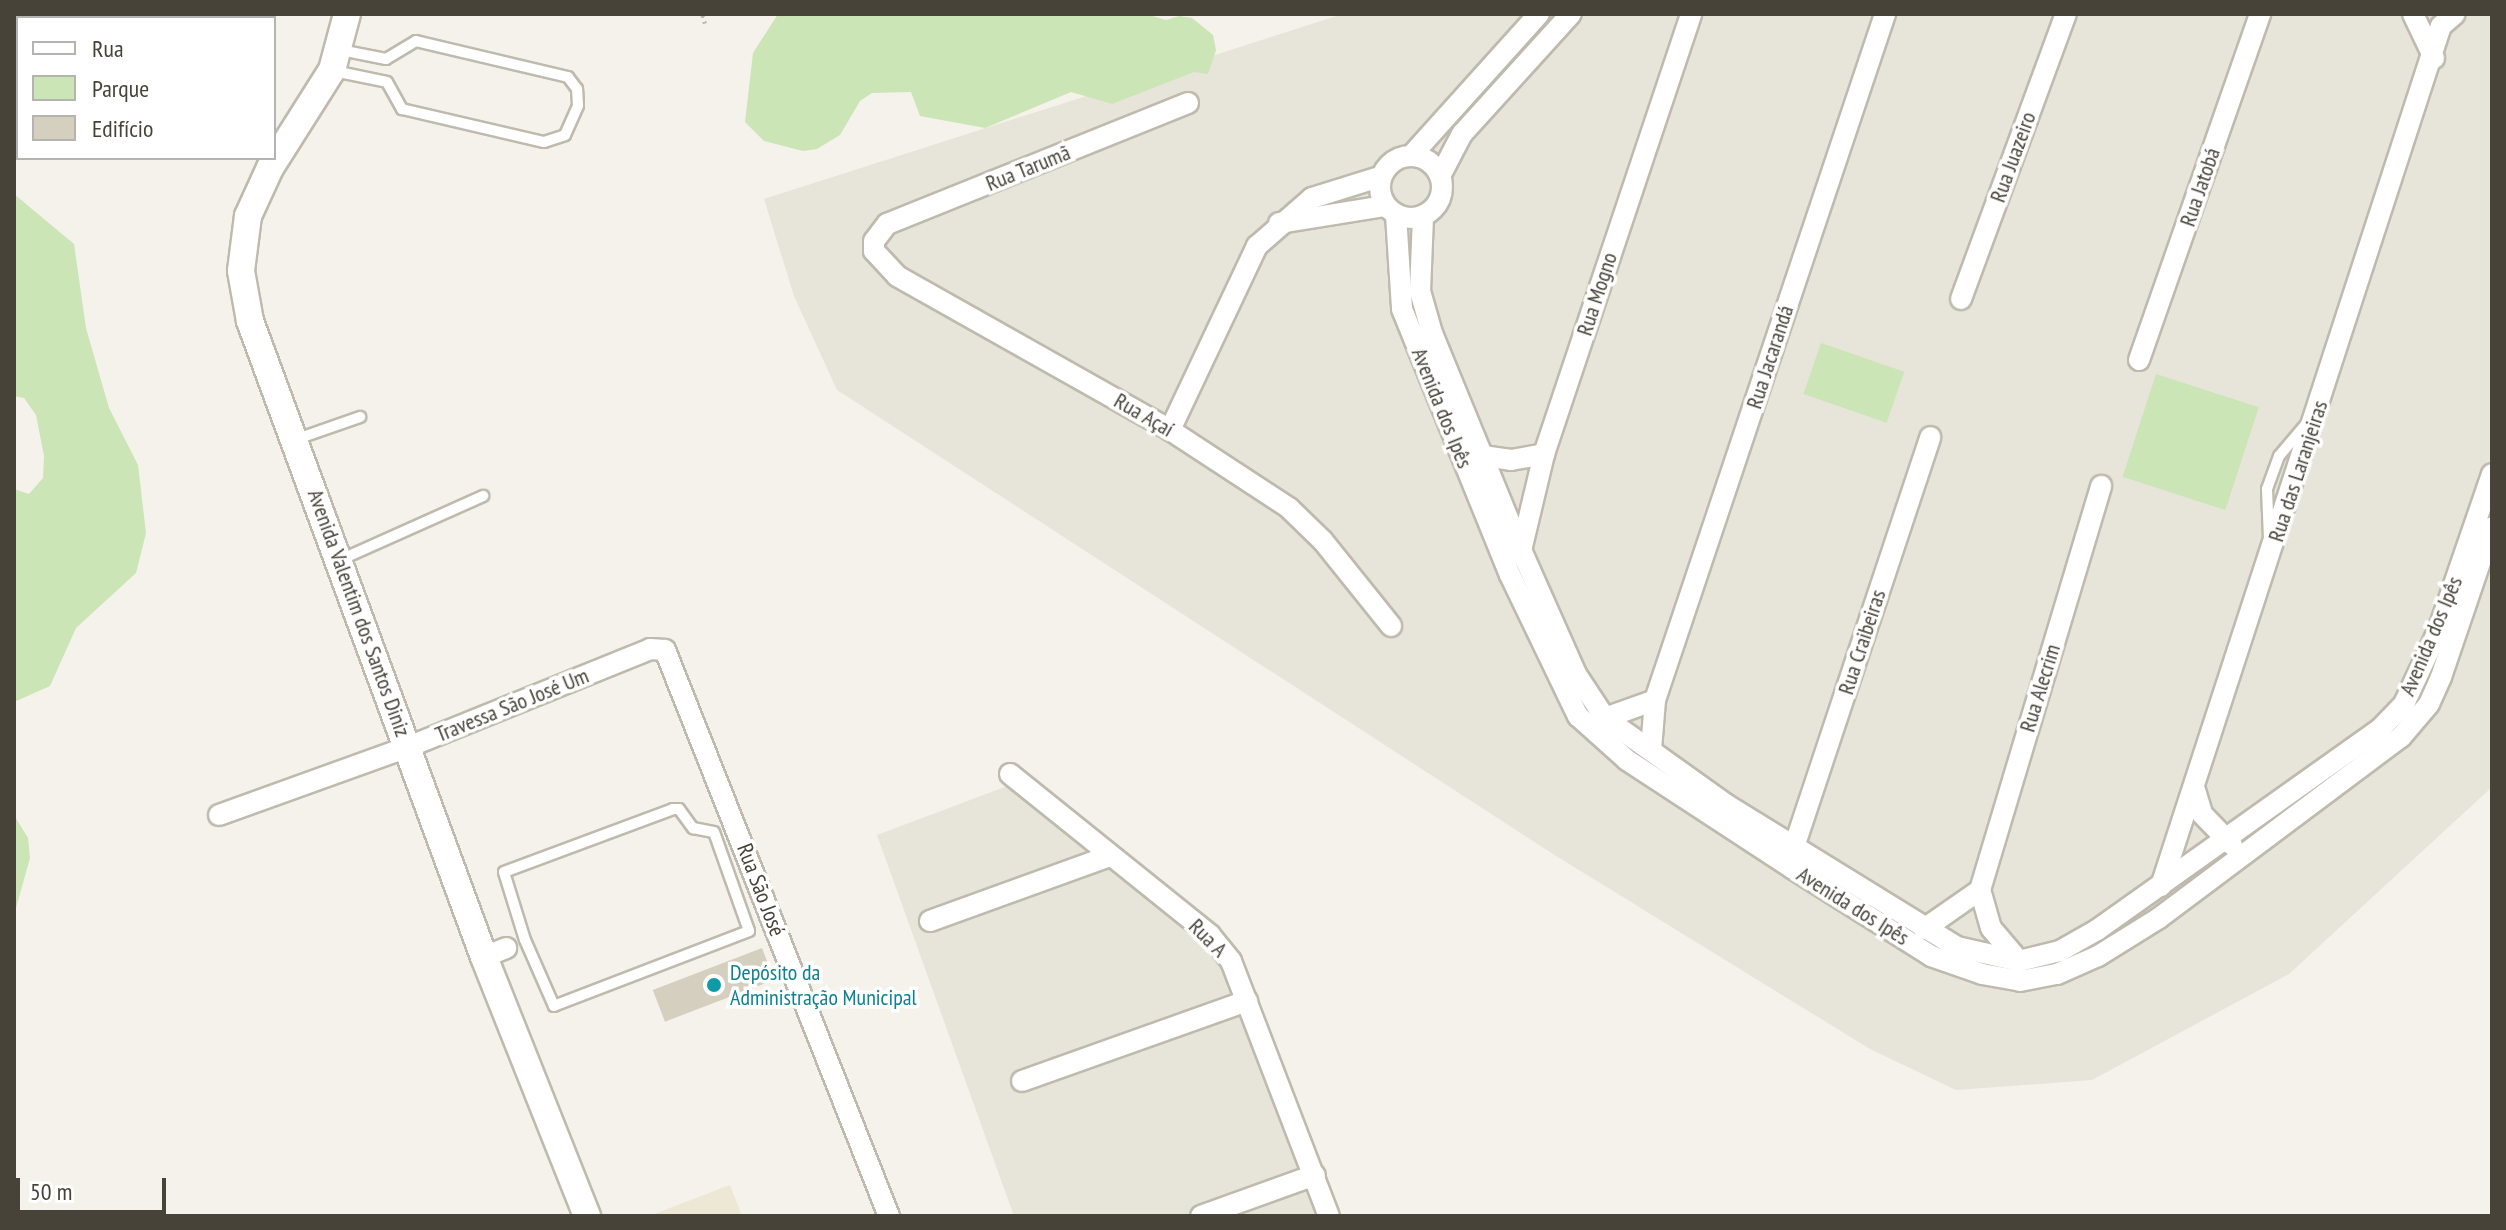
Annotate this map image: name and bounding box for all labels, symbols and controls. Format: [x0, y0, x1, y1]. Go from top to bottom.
legend [16, 16, 276, 160]
text: Rua [92, 33, 124, 64]
text: Parque [92, 73, 149, 104]
street label: Rua Juazeiro [1984, 108, 2042, 206]
text: Edifício [92, 113, 153, 144]
street label: Rua Tarumã [982, 139, 1074, 197]
street label: Rua Jatobá [2174, 144, 2226, 230]
street label: Rua Mogno [1571, 249, 1623, 339]
street label: Rua Jacarandá [1741, 302, 1799, 412]
street label: Avenida dos Ipês [1406, 344, 1478, 472]
street label: Rua Açaí [1109, 387, 1179, 443]
street label: Rua das Laranjeiras [2263, 397, 2333, 545]
street label: Avenida Valentim dos Santos Diniz [302, 486, 416, 740]
street label: Avenida dos Ipês [2394, 572, 2468, 700]
street label: Rua Craibeiras [1833, 586, 1891, 698]
street label: Rua Alecrim [2014, 641, 2066, 735]
street label: Travessa São José Um [432, 662, 592, 748]
street label: Rua São José [731, 840, 791, 940]
street label: Avenida dos Ipês [1792, 861, 1914, 951]
street label: Rua A [1183, 913, 1233, 963]
place label: Depósito da Administração Municipal [730, 959, 917, 1010]
marker: Depósito da Administração Municipal [705, 976, 723, 994]
scale bar [20, 1162, 170, 1212]
text: 50 m [30, 1176, 72, 1207]

